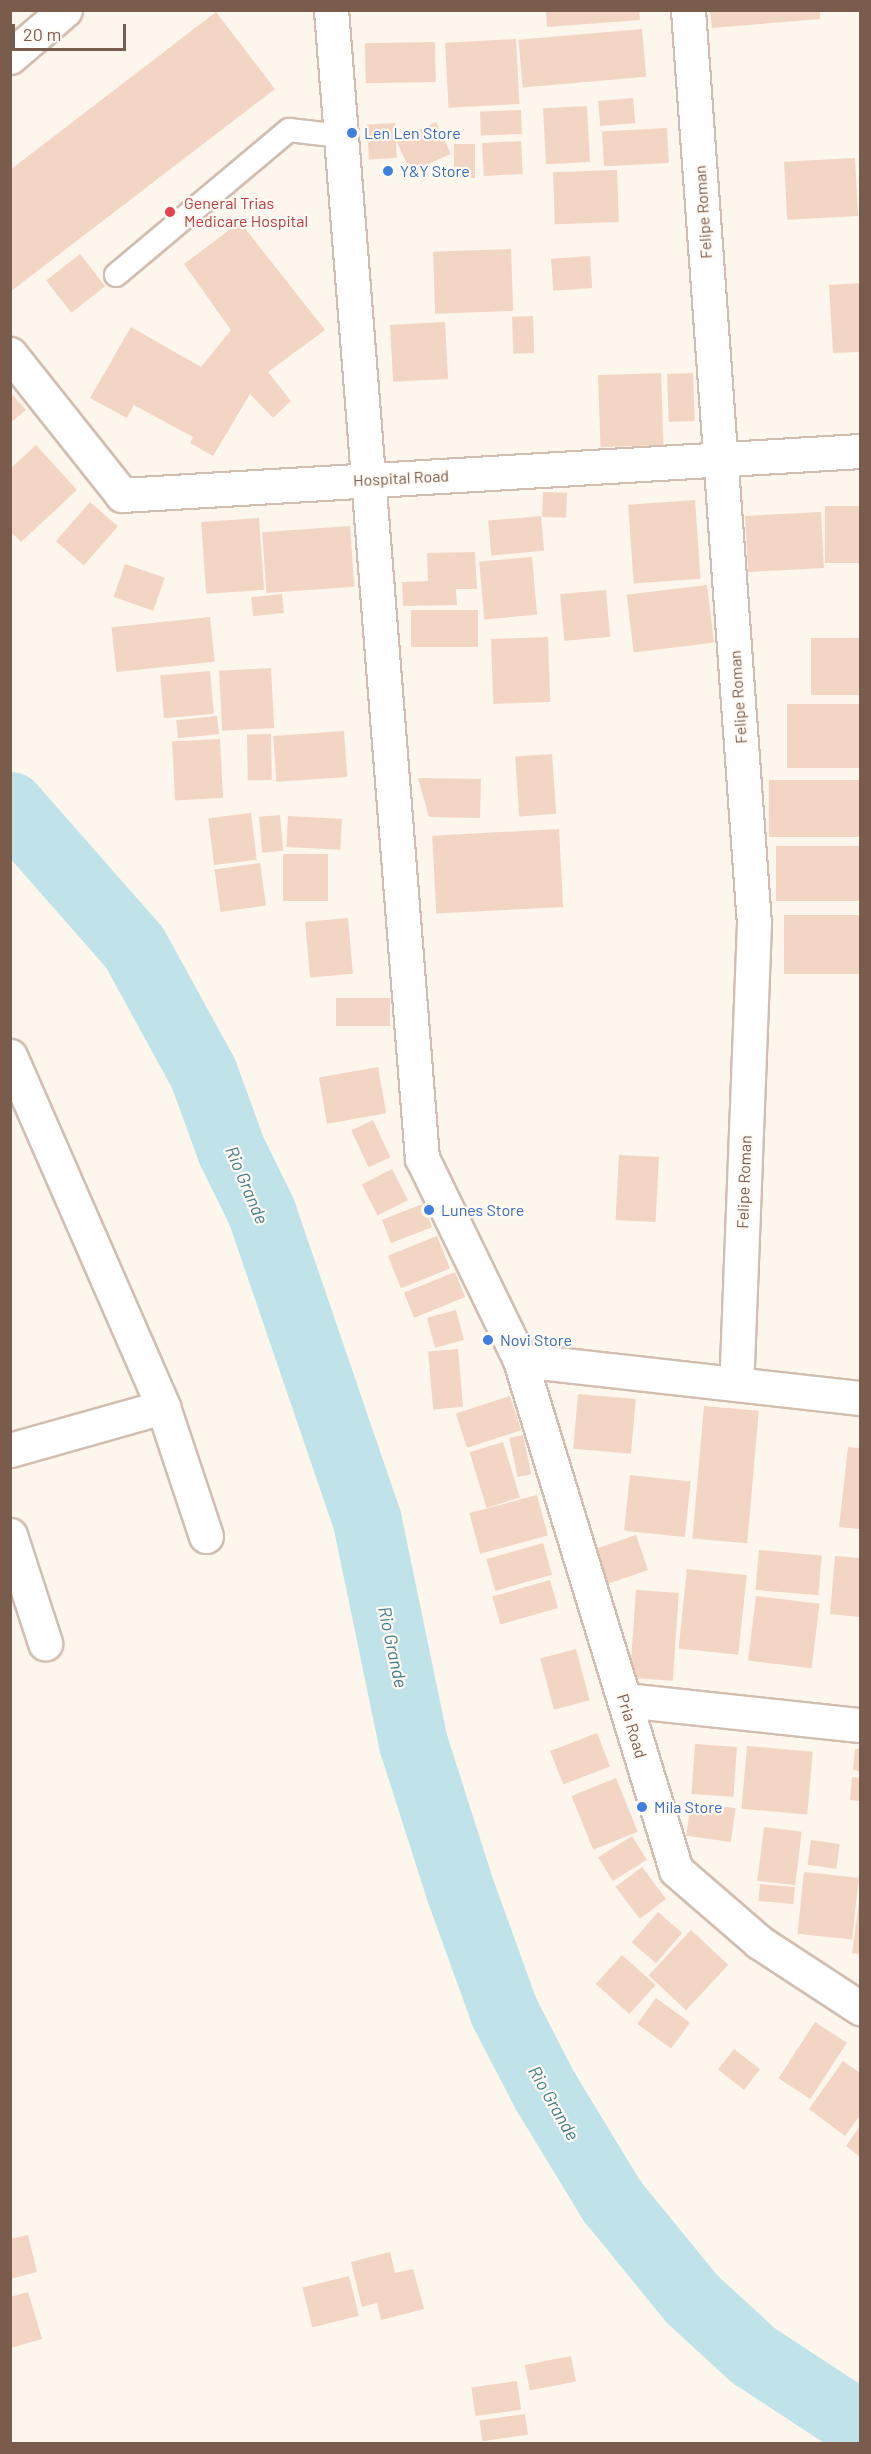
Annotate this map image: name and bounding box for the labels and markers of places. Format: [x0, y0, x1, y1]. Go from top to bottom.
place label: Len Len Store [364, 123, 461, 143]
marker: Len Len Store [345, 126, 359, 140]
place label: Y&Y Store [400, 161, 470, 181]
marker: Y&Y Store [381, 164, 395, 178]
place label: General Trias Medicare Hospital [184, 193, 308, 231]
marker: General Trias Medicare Hospital [161, 203, 179, 221]
place label: Lunes Store [441, 1200, 524, 1220]
marker: Lunes Store [422, 1203, 436, 1217]
place label: Novi Store [500, 1330, 572, 1350]
marker: Novi Store [481, 1333, 495, 1347]
place label: Mila Store [654, 1797, 722, 1817]
marker: Mila Store [635, 1800, 649, 1814]

